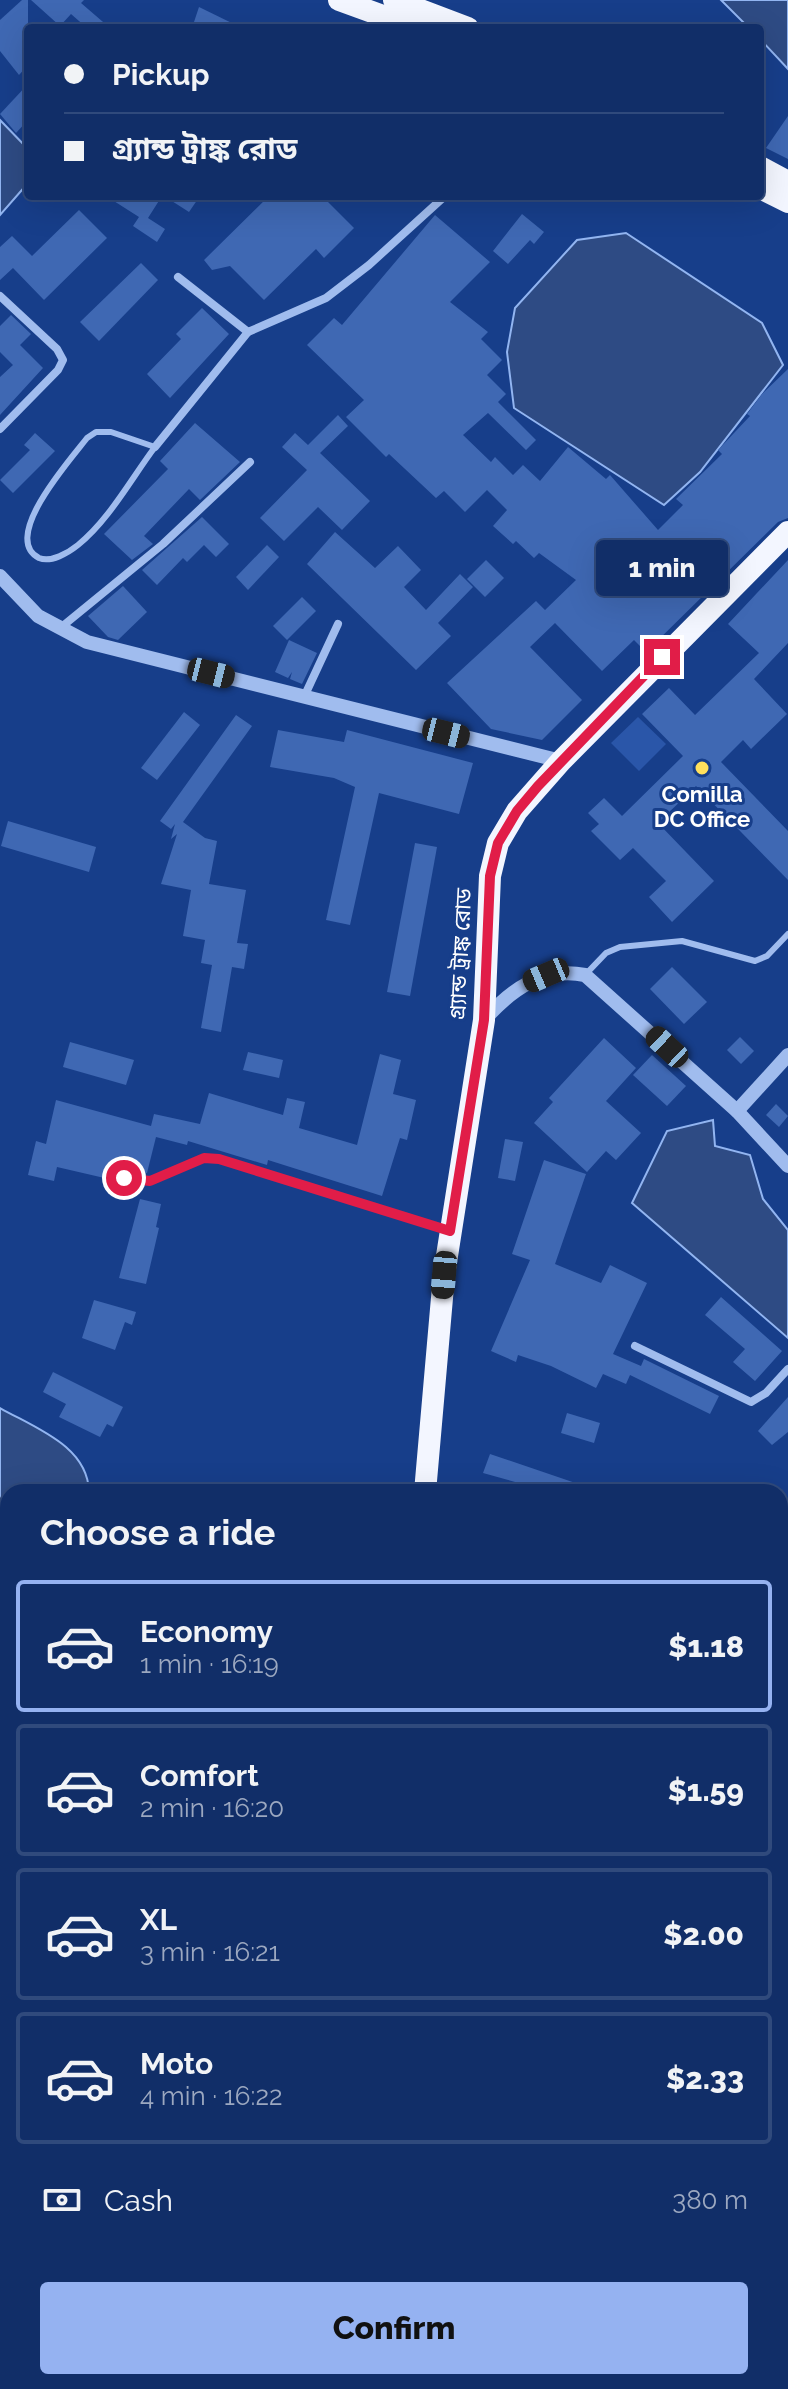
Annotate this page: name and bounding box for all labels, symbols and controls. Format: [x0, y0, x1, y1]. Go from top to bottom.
text: Pickup [112, 57, 210, 92]
text: গ্র্যান্ড ট্রাঙ্ক রোড [112, 131, 297, 166]
callout: 1 min [596, 541, 728, 597]
text: 1 min [629, 553, 695, 583]
route end [644, 639, 680, 675]
car [185, 656, 237, 690]
car [420, 716, 472, 750]
marker: Comilla DC Office [693, 759, 711, 777]
place label: Comilla DC Office [654, 781, 750, 832]
street label: গ্র্যান্ড ট্রাঙ্ক রোড [444, 887, 476, 1020]
car [519, 955, 573, 995]
car [641, 1022, 693, 1072]
route start [106, 1160, 142, 1196]
car [430, 1250, 458, 1300]
text: Choose a ride [40, 1511, 275, 1553]
icon: car [44, 1610, 116, 1682]
text: Economy [140, 1614, 273, 1649]
text: $1.18 [668, 1629, 744, 1664]
text: 1 min · 16:19 [140, 1649, 279, 1679]
icon: car [44, 1754, 116, 1826]
text: Comfort [140, 1758, 259, 1793]
text: $1.59 [668, 1773, 744, 1808]
text: 2 min · 16:20 [140, 1793, 284, 1823]
icon: car [44, 1898, 116, 1970]
text: XL [140, 1902, 177, 1937]
text: $2.00 [663, 1917, 744, 1952]
text: 3 min · 16:21 [140, 1937, 280, 1967]
icon: car [44, 2042, 116, 2114]
text: Moto [140, 2046, 213, 2081]
text: $2.33 [666, 2061, 744, 2096]
text: 4 min · 16:22 [140, 2081, 283, 2111]
icon: cash [40, 2178, 84, 2222]
text: Cash [104, 2183, 173, 2218]
text: 380 m [672, 2185, 748, 2215]
button: Confirm [40, 2282, 748, 2374]

